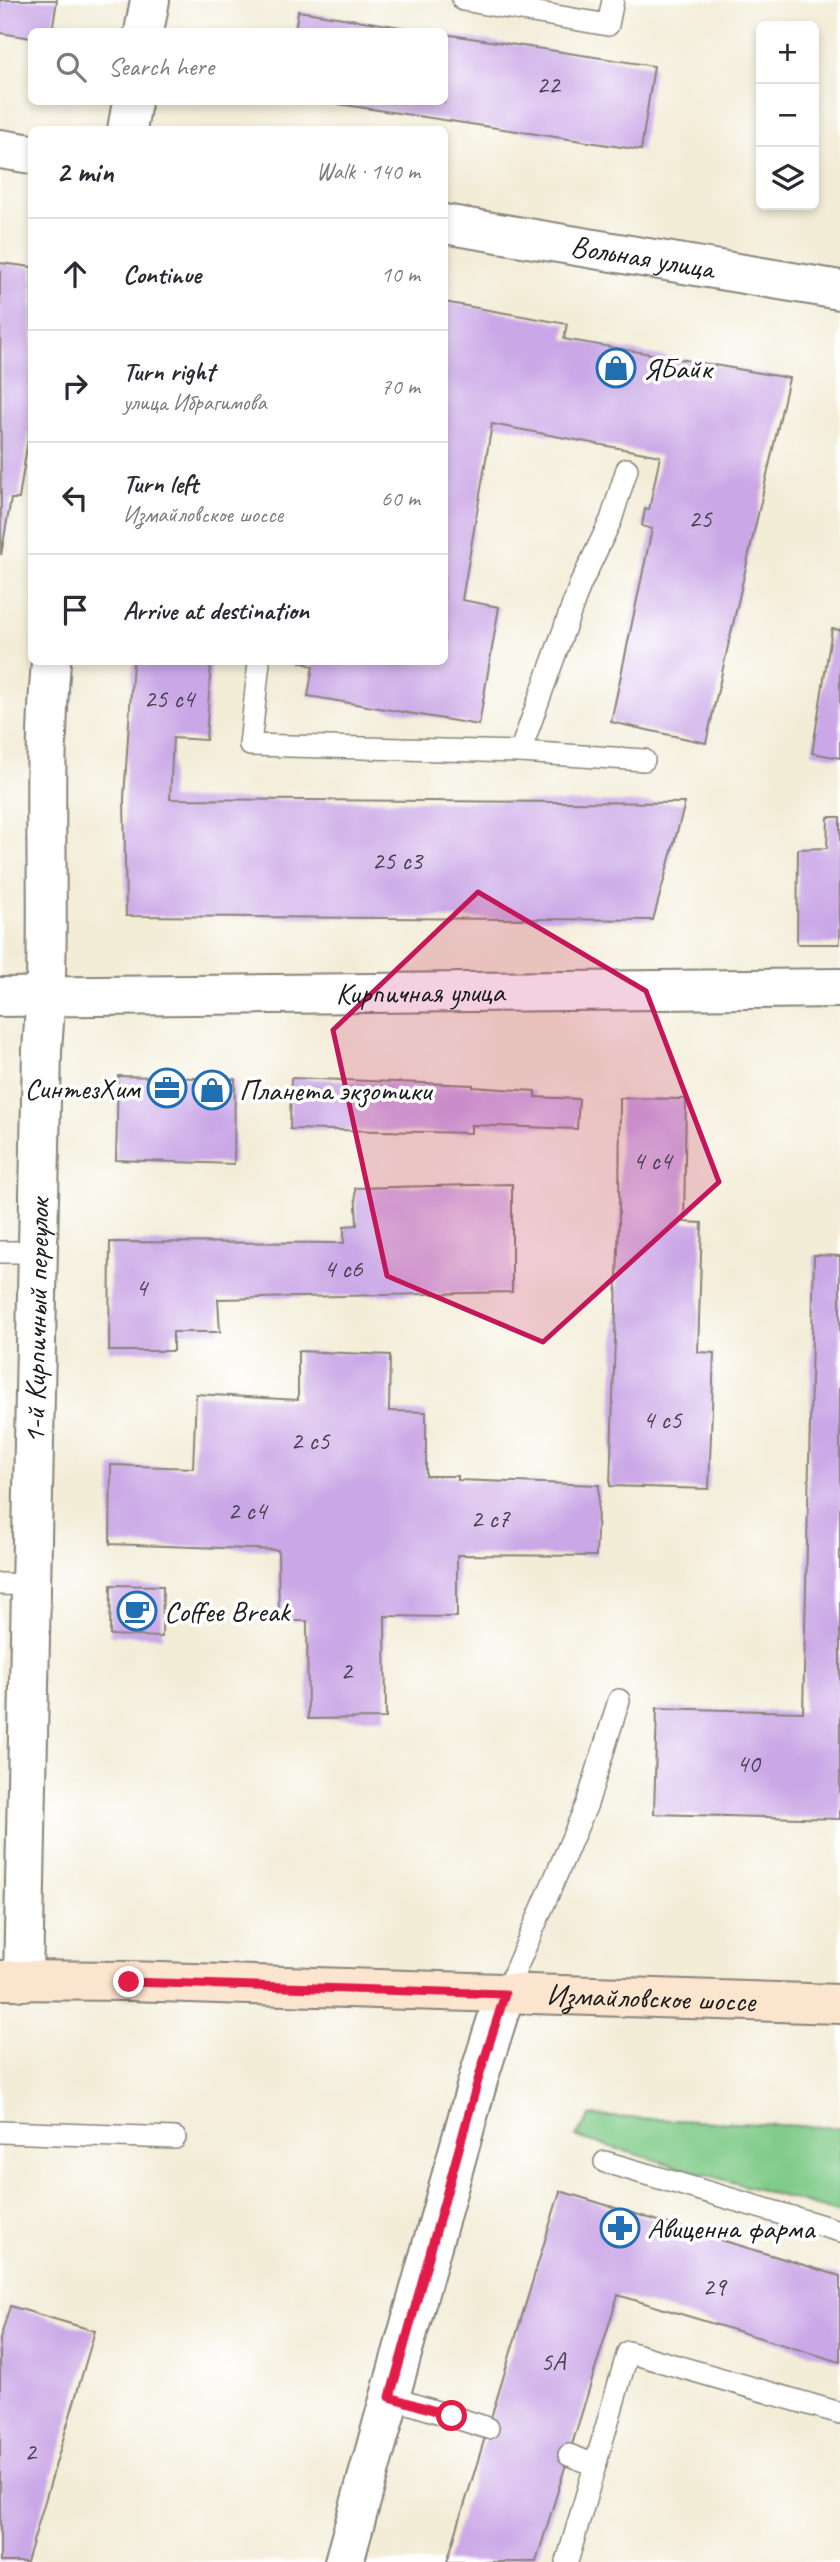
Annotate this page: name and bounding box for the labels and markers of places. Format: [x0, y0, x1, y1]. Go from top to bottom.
shop icon: ЯБайк [595, 347, 637, 389]
place label: ЯБайк [643, 349, 714, 387]
office icon: СинтезХим [146, 1067, 188, 1109]
place label: СинтезХим [24, 1069, 141, 1107]
shop icon: Планета экзотики [191, 1069, 233, 1111]
place label: Планета экзотики [239, 1071, 433, 1109]
cafe icon: Coffee Break [116, 1590, 158, 1632]
place label: Coffee Break [164, 1592, 291, 1630]
pharmacy icon: Авиценна фарма [599, 2207, 641, 2249]
place label: Авиценна фарма [647, 2209, 816, 2247]

